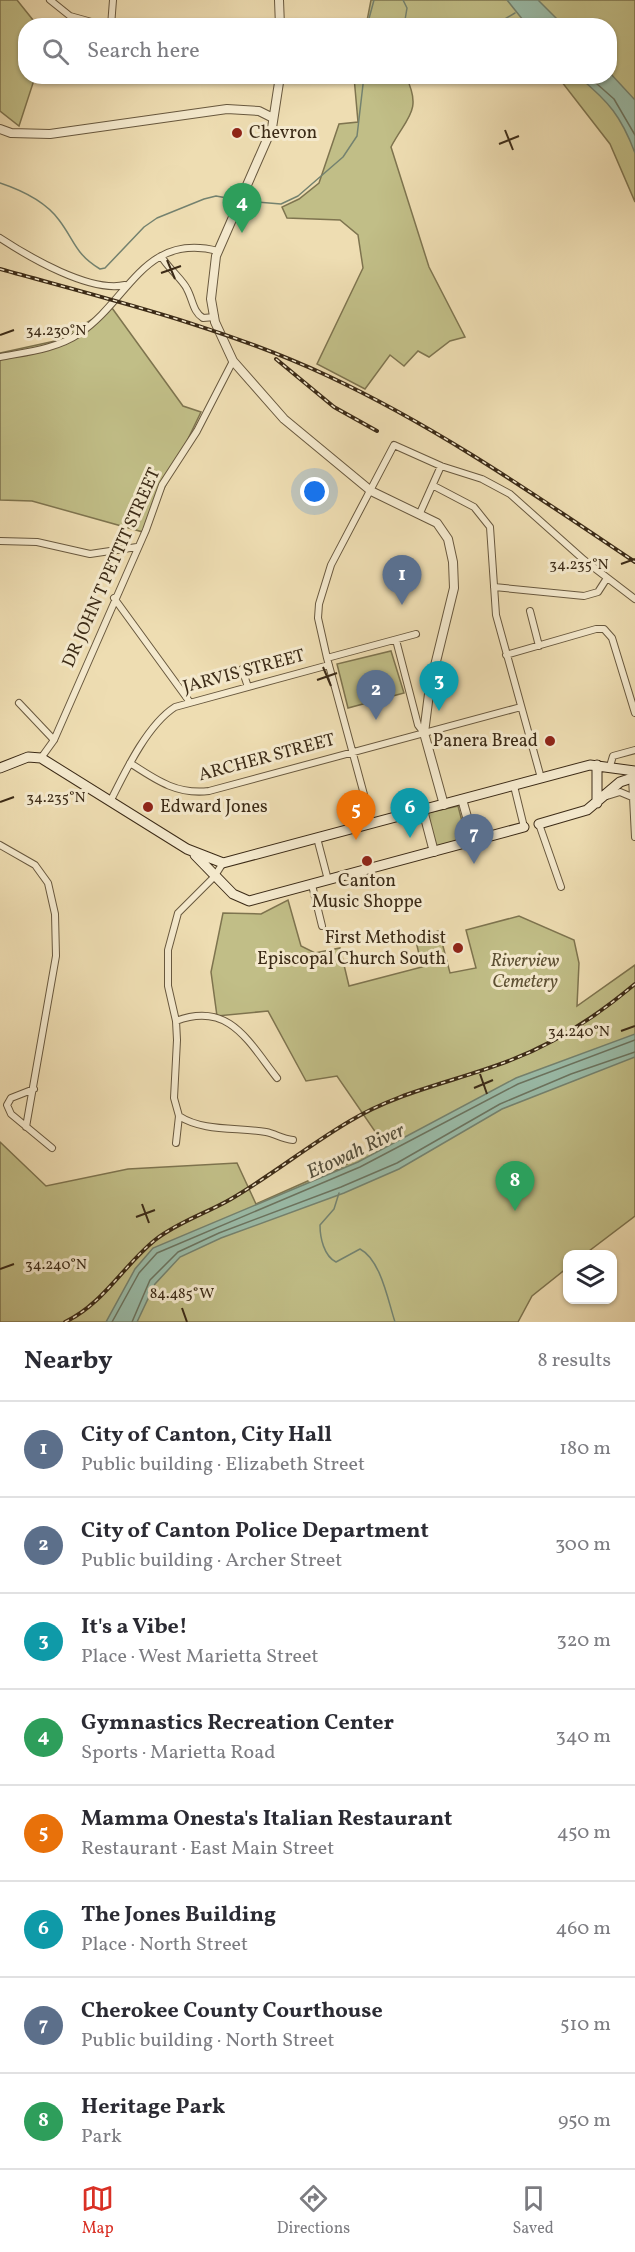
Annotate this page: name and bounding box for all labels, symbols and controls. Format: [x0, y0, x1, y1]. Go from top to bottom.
search box [18, 18, 617, 84]
icon: search [39, 35, 72, 68]
text: Search here [87, 36, 200, 67]
place label: Chevron [249, 121, 317, 146]
marker: Chevron [230, 126, 244, 140]
pin: 4 [222, 184, 262, 233]
text: 34.230°N [26, 321, 86, 342]
street label: DR JOHN T PETTIT STREET [57, 464, 168, 672]
your location [300, 477, 329, 506]
text: 34.235°N [549, 555, 609, 576]
pin: 1 [382, 556, 422, 605]
street label: JARVIS STREET [180, 644, 308, 700]
pin: 3 [420, 662, 458, 711]
pin: 2 [356, 670, 395, 720]
street label: ARCHER STREET [196, 728, 339, 788]
place label: Panera Bread [433, 729, 538, 754]
marker: Panera Bread [543, 734, 557, 748]
text: 34.235°N [26, 788, 86, 809]
pin: 6 [390, 788, 430, 838]
pin: 5 [336, 790, 376, 840]
place label: Edward Jones [160, 795, 268, 820]
marker: Edward Jones [141, 800, 155, 814]
pin: 7 [454, 814, 494, 864]
marker: Canton Music Shoppe [360, 854, 374, 868]
place label: Canton Music Shoppe [312, 869, 422, 915]
place label: First Methodist Episcopal Church South [257, 926, 446, 972]
marker: First Methodist Episcopal Church South [451, 941, 465, 955]
park label: Riverview Cemetery [490, 949, 560, 995]
text: 34.240°N [548, 1022, 610, 1043]
water label: Etowah River [302, 1117, 410, 1187]
pin: 8 [496, 1162, 534, 1211]
map controls [563, 1250, 617, 1304]
button: layers [563, 1250, 617, 1304]
text: 34.240°N [25, 1255, 87, 1276]
text: 84.485°W [150, 1284, 214, 1305]
text: Nearby [24, 1343, 113, 1379]
text: 8 results [538, 1347, 611, 1375]
text: City of Canton, City Hall [81, 1420, 332, 1451]
text: 1 [39, 1435, 48, 1463]
text: 180 m [559, 1435, 611, 1463]
text: Public building · Elizabeth Street [81, 1451, 365, 1479]
text: City of Canton Police Department [81, 1516, 429, 1547]
text: 2 [38, 1531, 49, 1559]
text: 300 m [555, 1531, 611, 1559]
text: Public building · Archer Street [81, 1547, 342, 1575]
text: It's a Vibe! [81, 1612, 188, 1643]
text: 3 [38, 1627, 49, 1655]
text: 320 m [556, 1627, 611, 1655]
text: Place · West Marietta Street [81, 1643, 319, 1671]
text: Gymnastics Recreation Center [81, 1708, 394, 1739]
text: 4 [37, 1723, 50, 1751]
text: 340 m [555, 1723, 611, 1751]
text: Sports · Marietta Road [81, 1739, 275, 1767]
text: Mamma Onesta's Italian Restaurant [81, 1804, 452, 1835]
text: 5 [39, 1819, 48, 1847]
text: 450 m [557, 1819, 611, 1847]
text: Restaurant · East Main Street [81, 1835, 334, 1863]
text: The Jones Building [81, 1900, 276, 1931]
text: 6 [38, 1915, 49, 1943]
text: 460 m [555, 1915, 611, 1943]
text: Place · North Street [81, 1931, 248, 1959]
text: Cherokee County Courthouse [81, 1996, 383, 2027]
text: 7 [39, 2011, 48, 2039]
text: 510 m [560, 2011, 611, 2039]
text: Public building · North Street [81, 2027, 334, 2055]
text: Heritage Park [81, 2092, 225, 2123]
text: 8 [38, 2107, 49, 2135]
text: 950 m [558, 2107, 611, 2135]
text: Park [81, 2123, 122, 2151]
tab: Map [81, 2182, 114, 2240]
tab: Directions [277, 2182, 350, 2240]
tab: Saved [513, 2182, 554, 2240]

